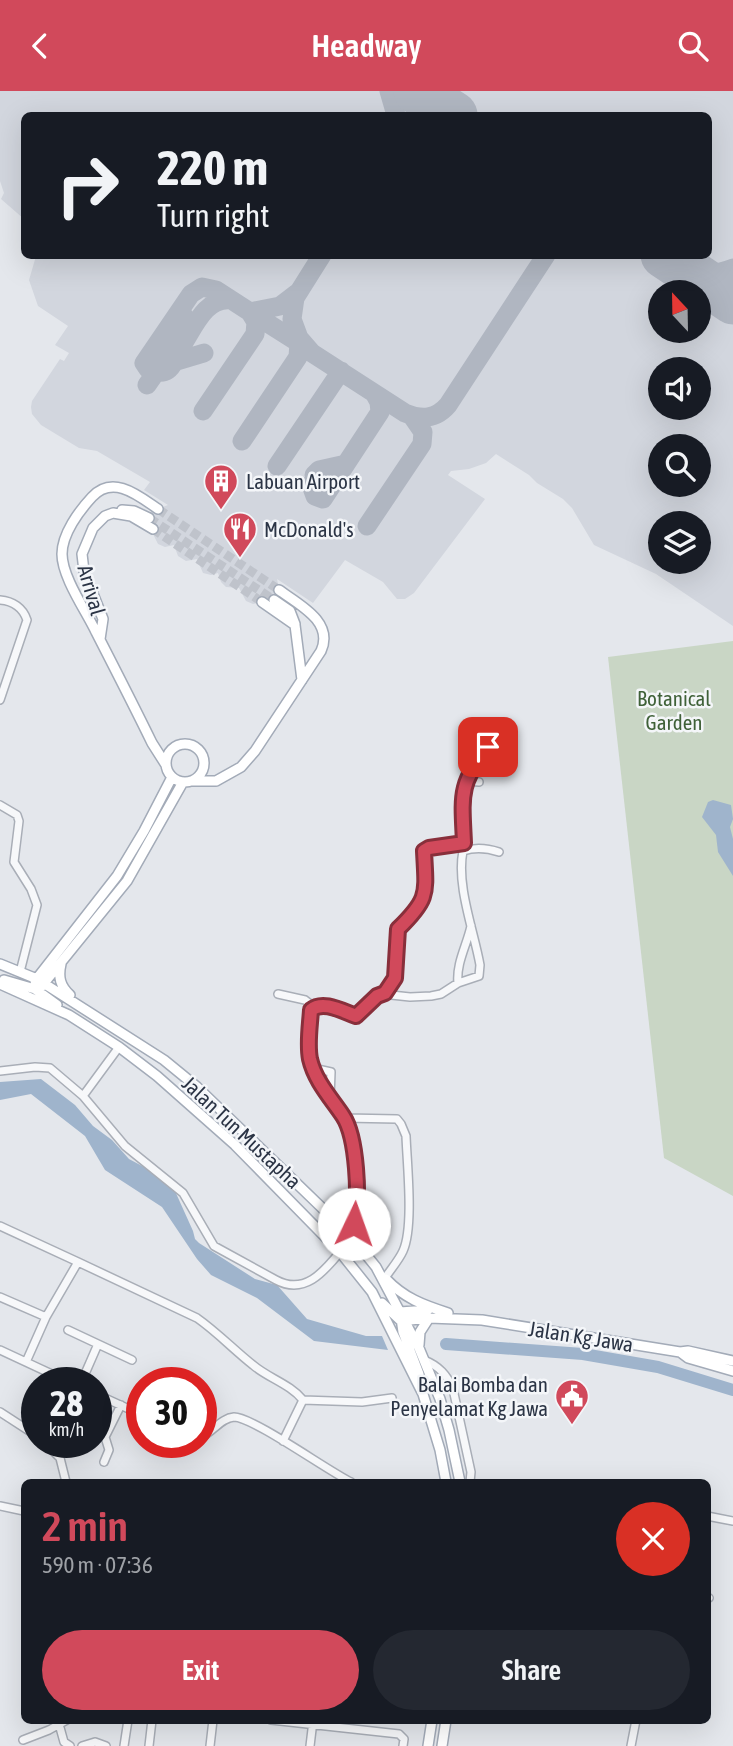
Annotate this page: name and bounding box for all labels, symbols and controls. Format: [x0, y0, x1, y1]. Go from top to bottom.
icon: back [21, 27, 59, 65]
text: Headway [311, 27, 422, 64]
icon: search [674, 27, 712, 65]
text: 220 m [157, 139, 268, 195]
icon: right [42, 140, 133, 231]
text: Turn right [157, 197, 270, 234]
north arrow [648, 280, 710, 343]
map controls [648, 280, 711, 574]
button: sound [648, 357, 711, 420]
button: search [648, 434, 711, 497]
building icon: Labuan Airport [202, 462, 240, 511]
place label: Labuan Airport [246, 469, 360, 493]
restaurant icon: McDonald's [221, 510, 259, 559]
button: layers [648, 511, 711, 574]
place label: McDonald's [264, 517, 354, 541]
street label: Arrival [73, 562, 111, 618]
park label: Botanical Garden [637, 686, 711, 734]
pin [458, 717, 518, 777]
icon: arrive [469, 728, 507, 766]
street label: Jalan Tun Mustapha [178, 1071, 306, 1193]
position arrow [317, 1187, 391, 1261]
street label: Jalan Kg Jawa [527, 1316, 635, 1356]
speed limit sign: 30 [126, 1367, 217, 1458]
place label: Balai Bomba dan Penyelamat Kg Jawa [390, 1372, 548, 1420]
public building icon: Balai Bomba dan Penyelamat Kg Jawa [553, 1377, 591, 1426]
text: 28 [50, 1383, 83, 1423]
text: km/h [49, 1419, 84, 1440]
text: 2 min [42, 1502, 128, 1550]
button: close [616, 1502, 690, 1576]
text: 590 m · 07:36 [42, 1552, 153, 1578]
button: Exit [42, 1630, 359, 1710]
button: Share [373, 1630, 690, 1710]

